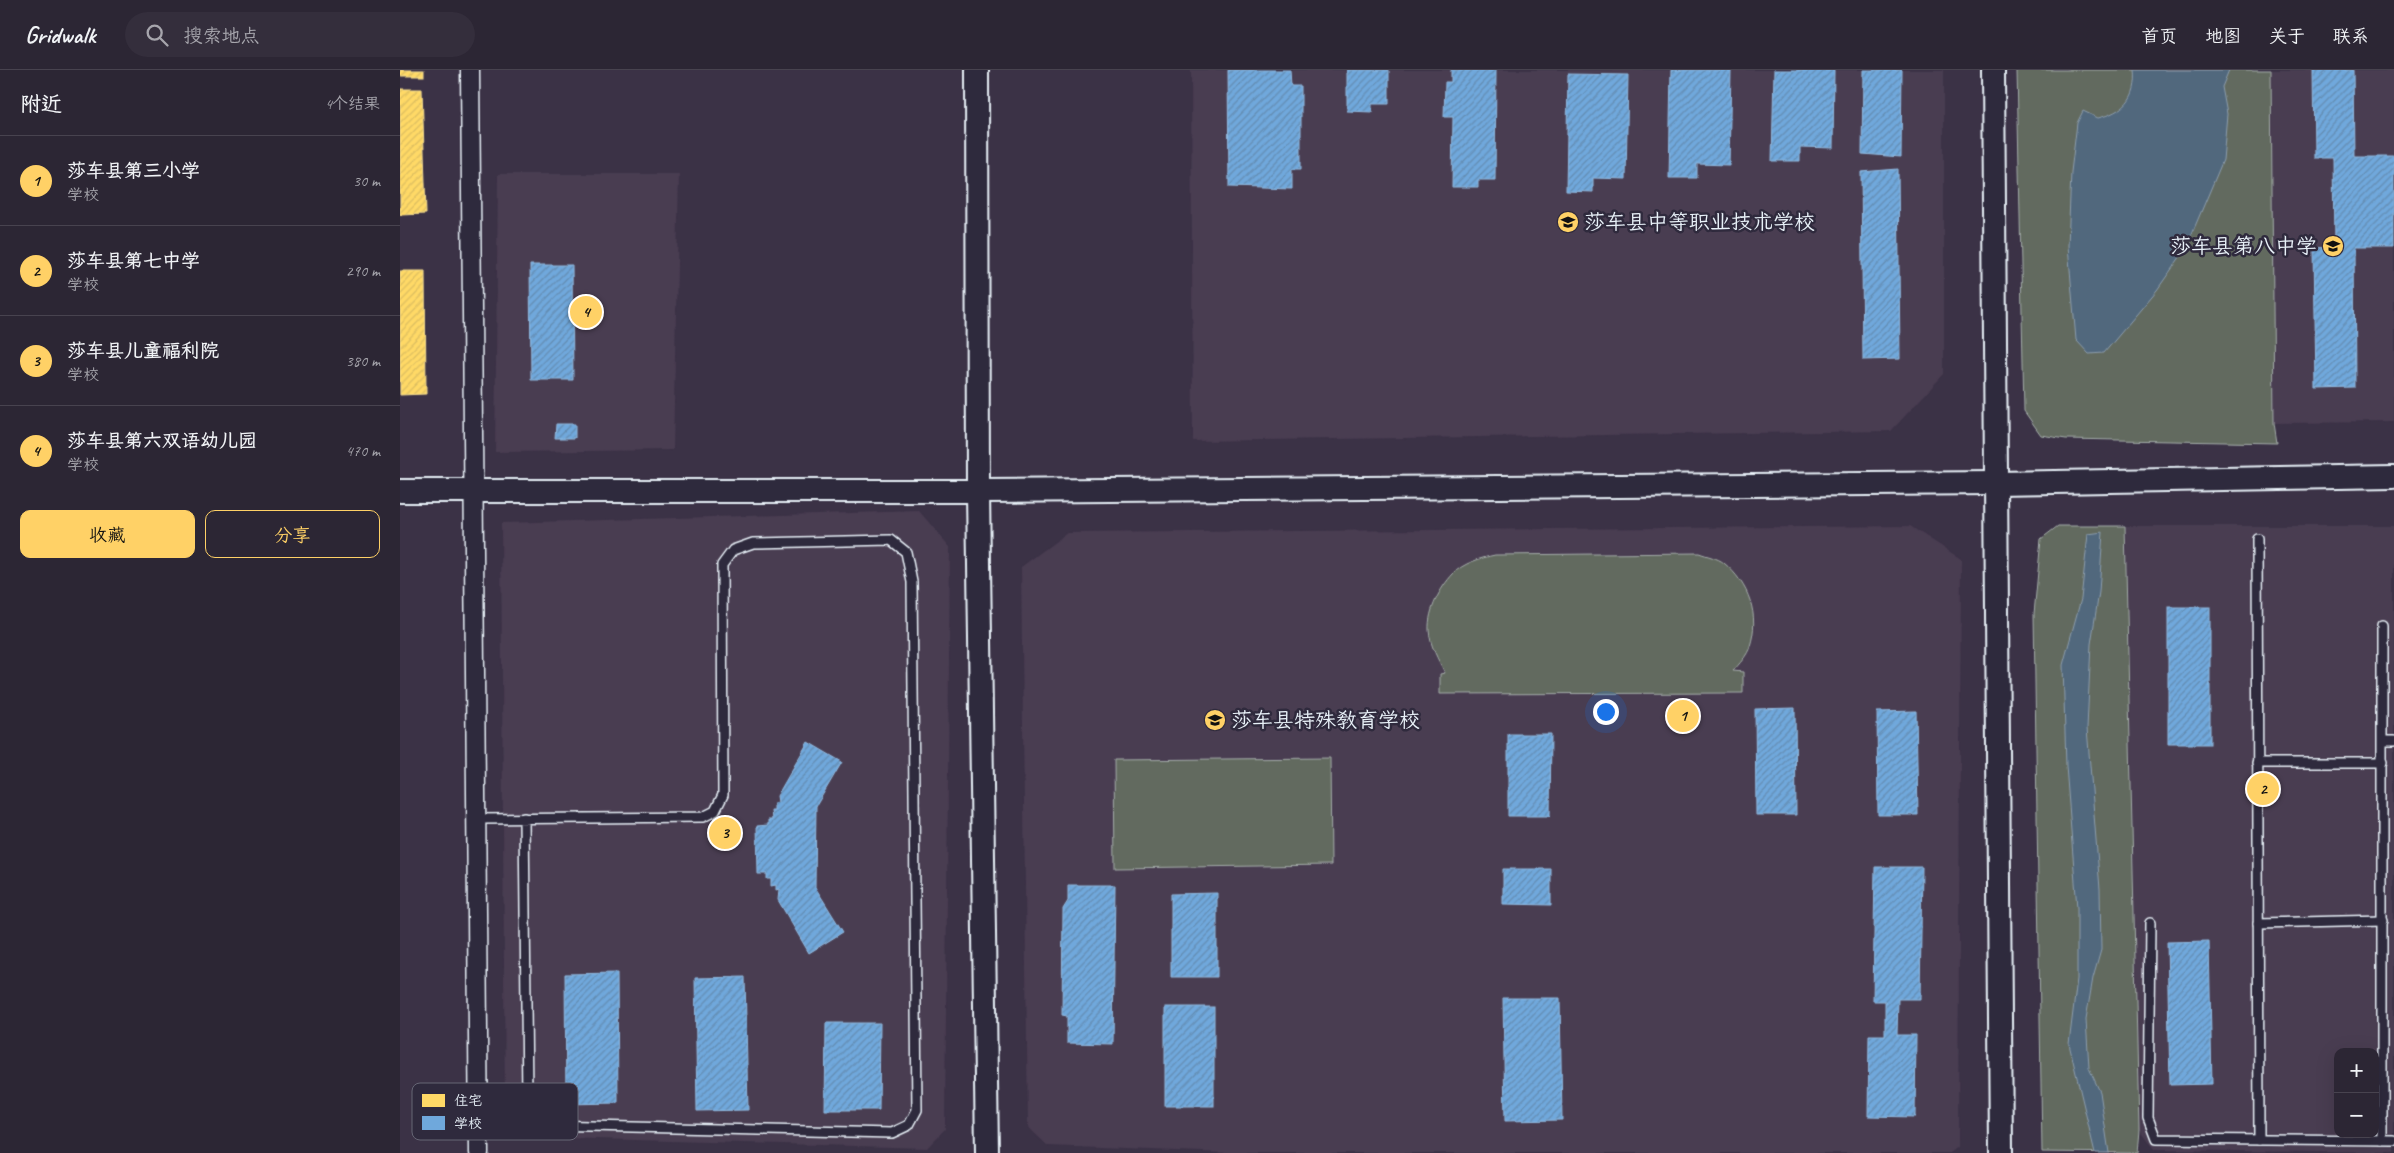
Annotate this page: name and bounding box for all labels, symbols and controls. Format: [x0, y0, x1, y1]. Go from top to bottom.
search box [125, 12, 475, 57]
text: Gridwalk [25, 20, 95, 50]
icon: search [143, 21, 171, 49]
text: 搜索地点 [183, 24, 259, 48]
text: 首页 [2141, 25, 2177, 47]
text: 地图 [2205, 25, 2241, 47]
text: 关于 [2269, 25, 2305, 47]
text: 联系 [2333, 25, 2369, 47]
text: 附近 [20, 91, 62, 117]
text: 4个结果 [325, 94, 380, 114]
text: 莎车县第三小学 [67, 159, 200, 183]
text: 1 [32, 171, 40, 191]
text: 30 m [353, 171, 380, 191]
text: 学校 [67, 185, 99, 205]
place label: 莎车县中等职业技术学校 [1584, 209, 1815, 235]
school or university icon: 莎车县中等职业技术学校 [1556, 210, 1580, 234]
place label: 莎车县第八中学 [2170, 233, 2317, 259]
school or university icon: 莎车县第八中学 [2321, 234, 2345, 258]
text: 莎车县第七中学 [67, 249, 200, 273]
text: 2 [32, 261, 40, 281]
text: 290 m [346, 261, 380, 281]
text: 学校 [67, 275, 99, 295]
pin: 4 [570, 293, 602, 331]
text: 莎车县儿童福利院 [67, 339, 219, 363]
text: 3 [32, 351, 40, 371]
text: 380 m [346, 351, 380, 371]
text: 学校 [67, 365, 99, 385]
text: 莎车县第六双语幼儿园 [67, 429, 257, 453]
text: 4 [32, 441, 40, 461]
text: 470 m [346, 441, 380, 461]
text: 学校 [67, 455, 99, 475]
button: 收藏 [20, 510, 195, 558]
button: 分享 [205, 510, 380, 558]
pin: 1 [1667, 697, 1699, 735]
your location [1593, 699, 1619, 725]
place label: 莎车县特殊教育学校 [1231, 707, 1420, 733]
school or university icon: 莎车县特殊教育学校 [1203, 708, 1227, 732]
pin: 2 [2247, 770, 2279, 808]
pin: 3 [709, 814, 741, 852]
map controls [2334, 1048, 2379, 1138]
button: + [2334, 1048, 2379, 1093]
legend [412, 1083, 578, 1140]
text: 住宅 [454, 1092, 482, 1109]
button: − [2334, 1093, 2379, 1138]
text: 学校 [454, 1115, 482, 1132]

